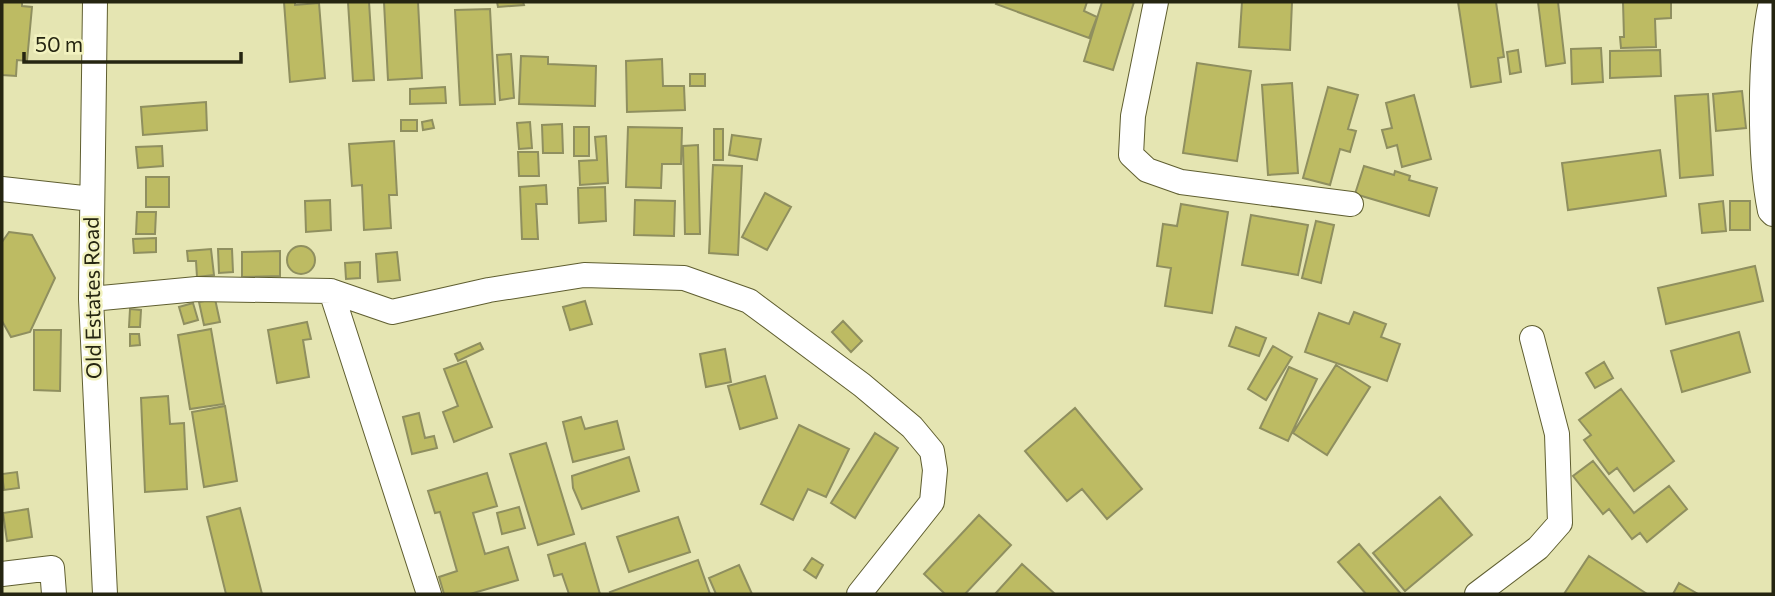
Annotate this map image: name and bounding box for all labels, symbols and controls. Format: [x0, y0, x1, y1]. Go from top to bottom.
scale bar [24, 21, 242, 65]
text: 50 m [35, 31, 83, 56]
street label: Old Estates Road [78, 217, 105, 379]

